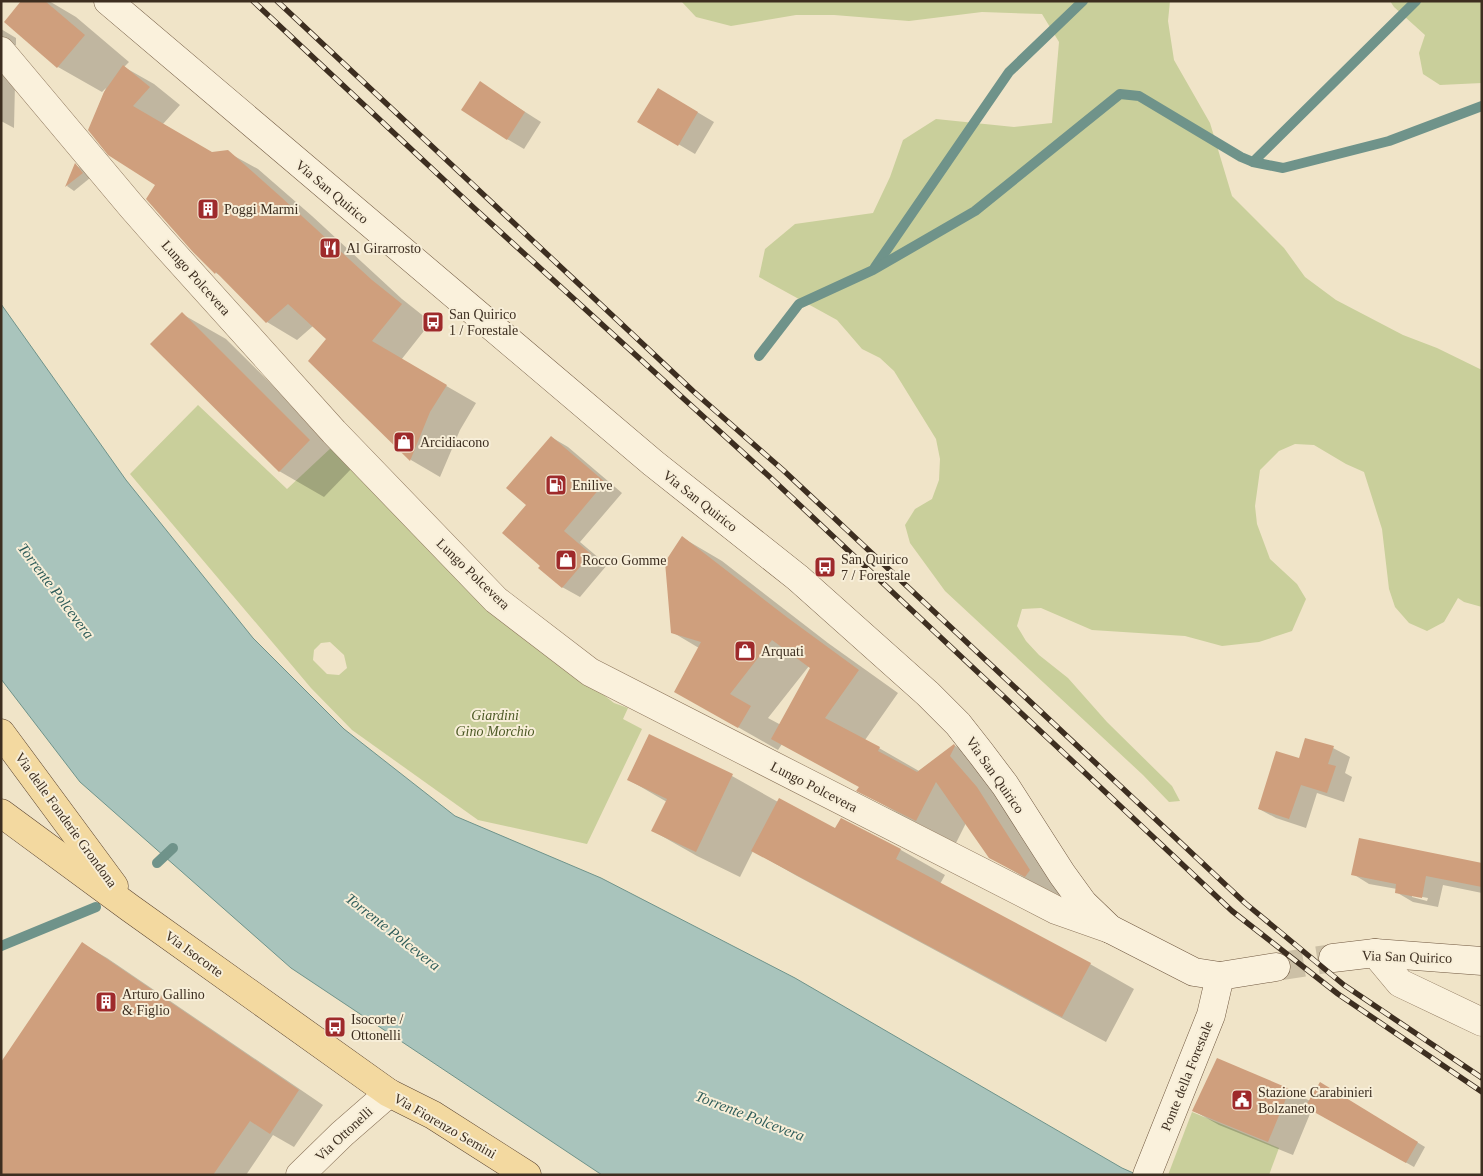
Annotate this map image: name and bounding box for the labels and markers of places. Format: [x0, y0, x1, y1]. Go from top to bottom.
building icon: Poggi Marmi [196, 197, 220, 221]
place label: Poggi Marmi [224, 202, 298, 217]
restaurant icon: Al Girarrosto [318, 236, 342, 260]
place label: Al Girarrosto [346, 241, 421, 256]
place label: San Quirico 1 / Forestale [449, 307, 518, 338]
bus stop icon: San Quirico 1 / Forestale [421, 310, 445, 334]
shop icon: Arcidiacono [392, 430, 416, 454]
place label: Arcidiacono [420, 435, 489, 450]
fuel station icon: Enilive [544, 473, 568, 497]
place label: Enilive [572, 478, 612, 493]
shop icon: Rocco Gomme [554, 548, 578, 572]
place label: San Quirico 7 / Forestale [841, 552, 910, 583]
place label: Rocco Gomme [582, 553, 666, 568]
bus stop icon: San Quirico 7 / Forestale [813, 555, 837, 579]
shop icon: Arquati [733, 639, 757, 663]
place label: Arquati [761, 644, 804, 659]
place label: Arturo Gallino & Figlio [122, 987, 205, 1018]
building icon: Arturo Gallino & Figlio [94, 990, 118, 1014]
place label: Isocorte / Ottonelli [351, 1012, 404, 1043]
bus stop icon: Isocorte / Ottonelli [323, 1015, 347, 1039]
place label: Stazione Carabinieri Bolzaneto [1258, 1085, 1373, 1116]
public building icon: Stazione Carabinieri Bolzaneto [1230, 1088, 1254, 1112]

